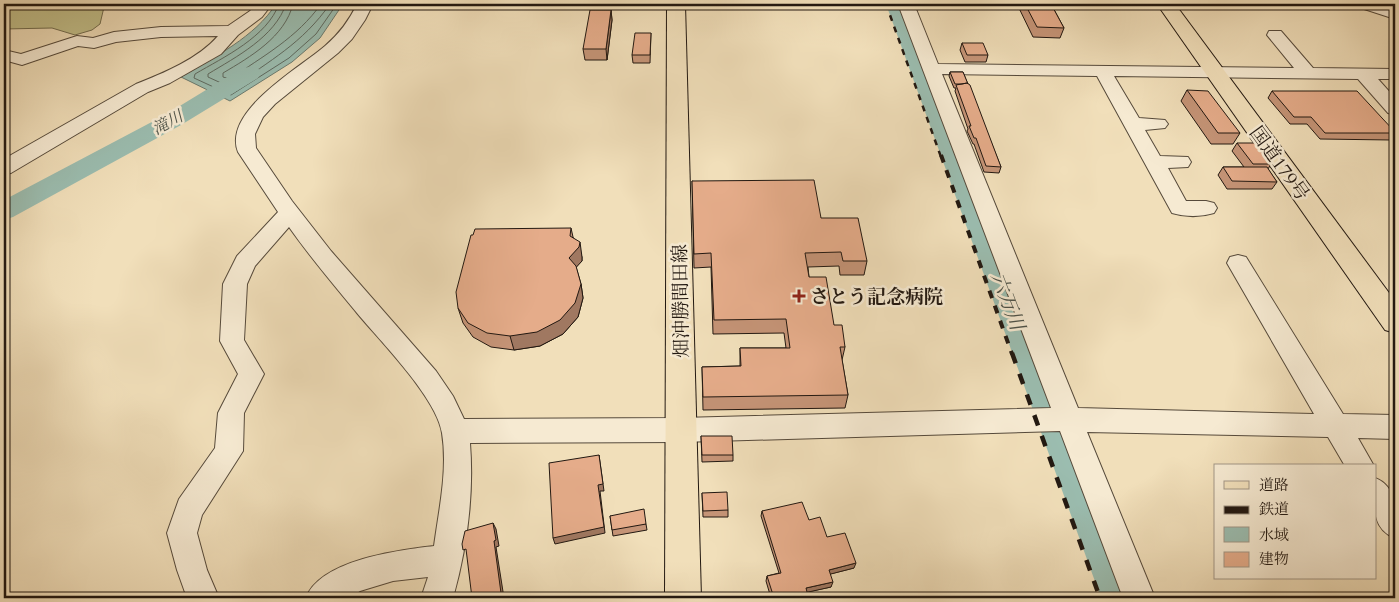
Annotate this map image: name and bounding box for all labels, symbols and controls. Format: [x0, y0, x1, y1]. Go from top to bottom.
water label: 滝川 [148, 105, 189, 140]
street label: 国道179号 [1243, 121, 1315, 206]
street label: 畑沖勝間田線 [667, 244, 695, 358]
water label: 六万川 [984, 268, 1032, 336]
place label: さとう記念病院 [810, 284, 943, 310]
marker: さとう記念病院 [792, 289, 806, 303]
legend [1214, 464, 1376, 580]
text: 道路 [1259, 475, 1289, 495]
text: 鉄道 [1259, 499, 1289, 519]
text: 水域 [1259, 525, 1289, 545]
text: 建物 [1259, 549, 1289, 569]

